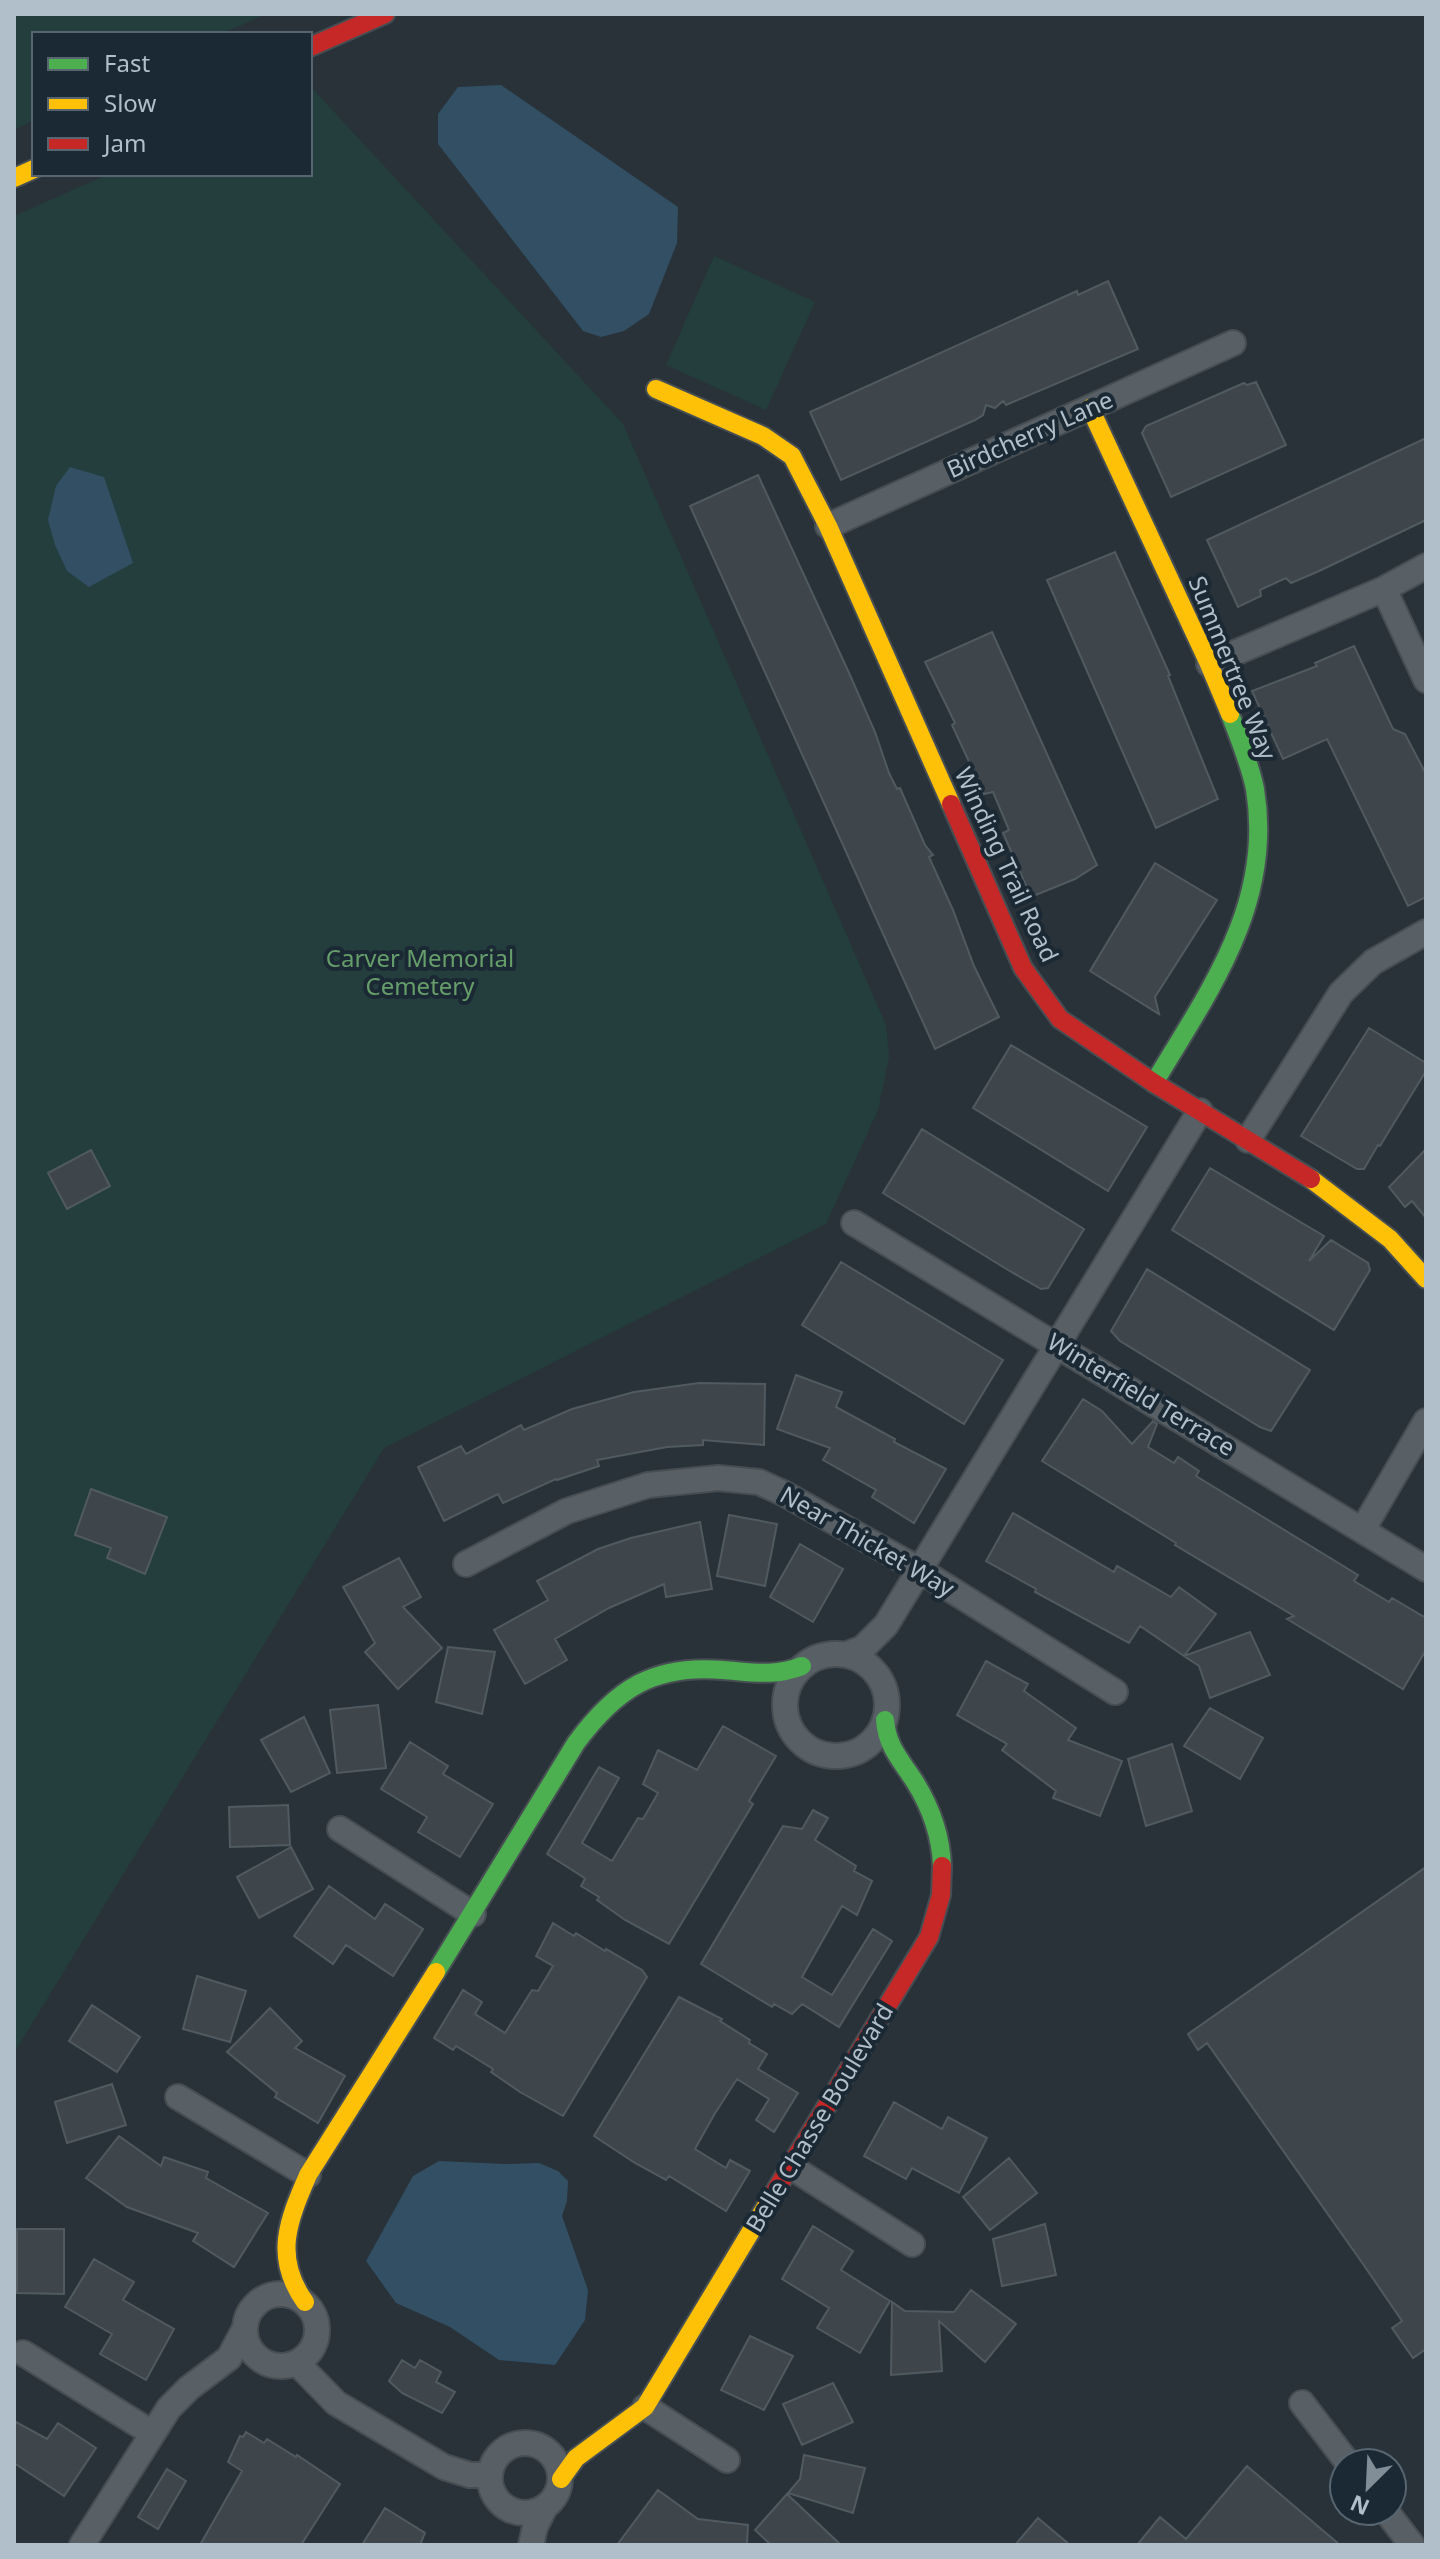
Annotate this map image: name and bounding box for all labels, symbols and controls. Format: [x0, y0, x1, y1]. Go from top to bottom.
legend [32, 32, 312, 176]
text: Fast [104, 46, 150, 79]
text: Slow [104, 86, 156, 119]
text: Jam [102, 126, 146, 159]
street label: Birdcherry Lane [941, 382, 1118, 485]
street label: Summertree Way [1182, 571, 1286, 765]
street label: Winding Trail Road [948, 762, 1067, 967]
park label: Carver Memorial Cemetery [326, 941, 514, 1002]
street label: Winterfield Terrace [1042, 1325, 1242, 1463]
street label: Near Thicket Way [775, 1477, 962, 1604]
street label: Belle Chasse Boulevard [737, 1997, 900, 2238]
north arrow [1328, 2447, 1408, 2527]
text: N [1345, 2489, 1374, 2524]

